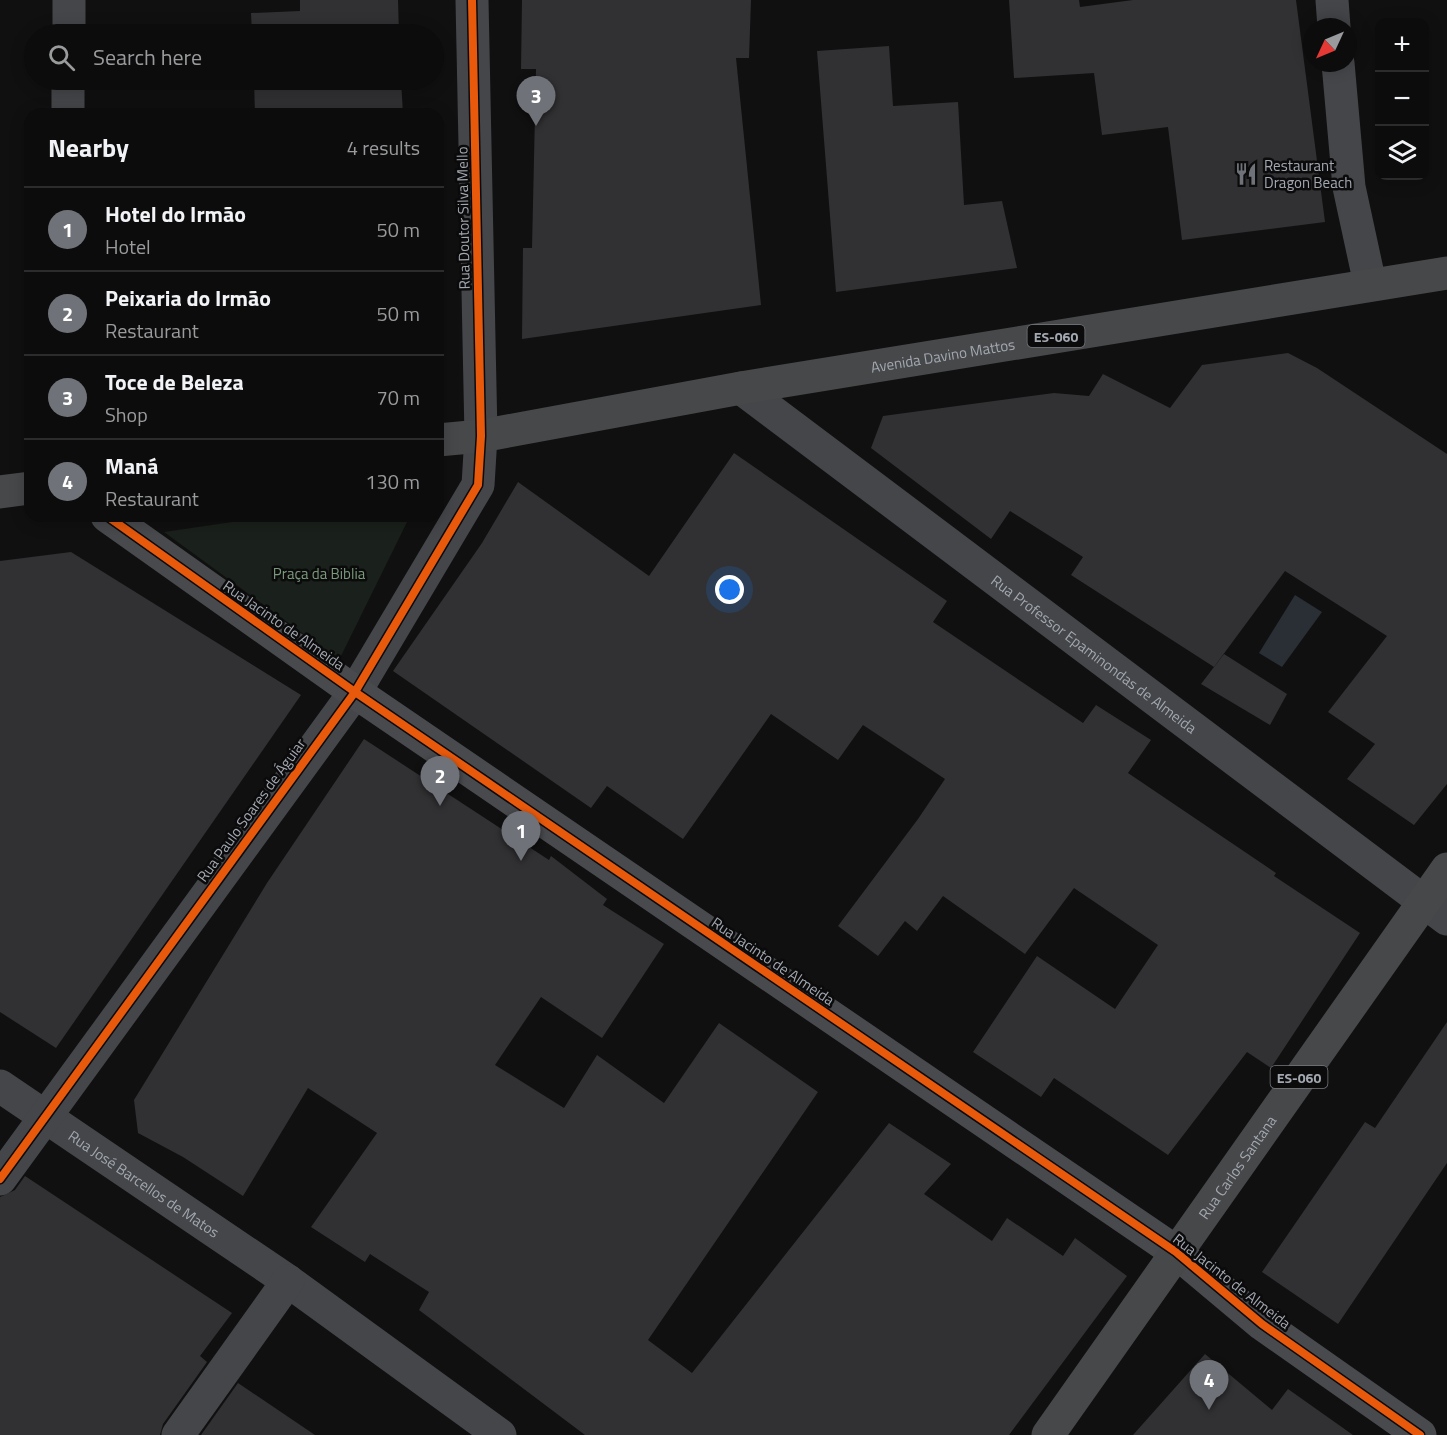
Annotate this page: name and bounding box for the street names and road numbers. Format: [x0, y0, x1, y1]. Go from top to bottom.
street label: Rua Doutor Silva Mello [450, 146, 476, 290]
road number: ES-060 [1028, 325, 1084, 347]
street label: Avenida Davino Mattos [869, 332, 1017, 378]
street label: Rua Professor Epaminondas de Almeida [987, 569, 1202, 739]
street label: Rua Jacinto de Almeida [218, 574, 350, 676]
street label: Rua Paulo Soares de Águiar [191, 733, 311, 887]
street label: Rua Jacinto de Almeida [707, 911, 840, 1011]
road number: ES-060 [1270, 1066, 1328, 1088]
street label: Rua Carlos Santana [1192, 1110, 1282, 1224]
street label: Rua José Barcellos de Matos [64, 1124, 224, 1243]
street label: Rua Jacinto de Almeida [1168, 1228, 1296, 1335]

